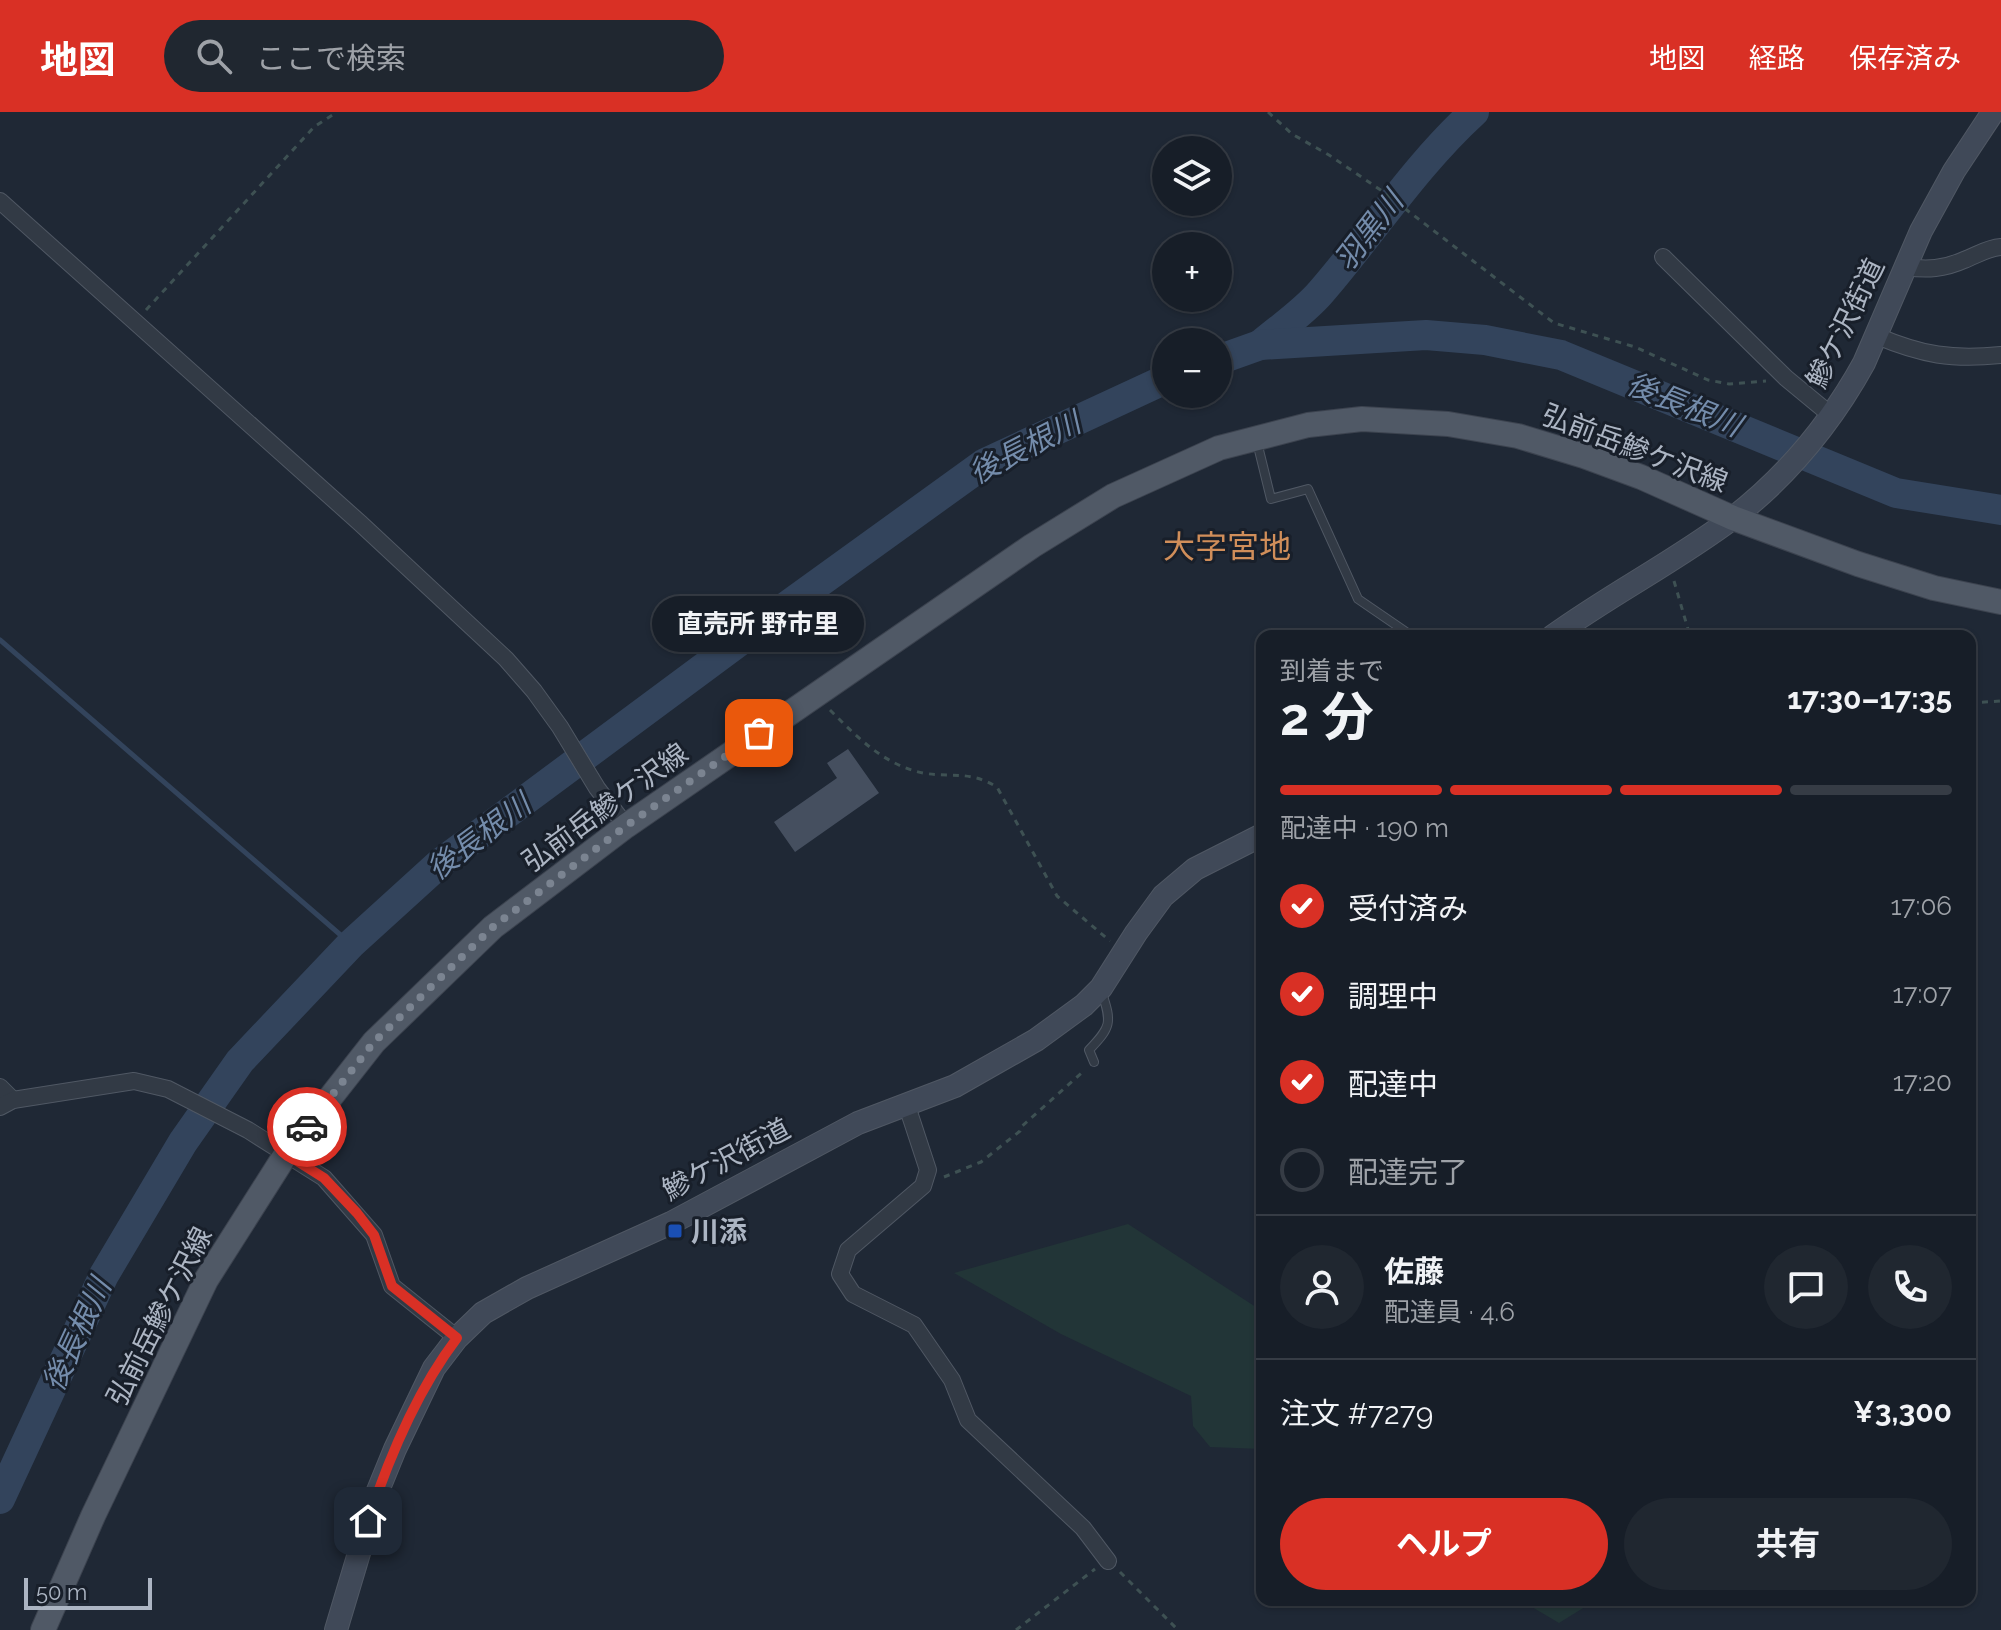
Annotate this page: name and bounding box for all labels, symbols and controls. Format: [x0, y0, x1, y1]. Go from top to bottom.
search box [164, 20, 724, 92]
icon: search [192, 34, 236, 78]
text: 地図 [40, 37, 116, 82]
text: ここで検索 [256, 41, 406, 76]
text: 地図 [1649, 42, 1705, 75]
text: 経路 [1749, 42, 1805, 75]
text: 保存済み [1849, 42, 1961, 75]
map controls [1152, 136, 1232, 408]
button: layers [1152, 136, 1232, 216]
water label: 羽黒川 [1327, 182, 1412, 277]
button: + [1152, 232, 1232, 312]
street label: 鰺ケ沢街道 [1800, 253, 1891, 393]
button: − [1152, 328, 1232, 408]
water label: 後長根川 [1622, 366, 1749, 444]
street label: 弘前岳鰺ケ沢線 [1537, 398, 1732, 499]
water label: 後長根川 [963, 403, 1089, 490]
district label: 大字宮地 [1163, 528, 1291, 565]
callout: 直売所 野市里 [653, 597, 865, 653]
text: 直売所 野市里 [677, 609, 839, 639]
text: 到着まで [1280, 656, 1384, 686]
text: 17:30–17:35 [1787, 681, 1952, 716]
text: 2 分 [1280, 686, 1374, 747]
pin [725, 699, 793, 767]
icon: bag [737, 711, 781, 755]
street label: 弘前岳鰺ケ沢線 [516, 736, 694, 878]
water label: 後長根川 [420, 785, 540, 887]
text: 配達中 · 190 m [1280, 813, 1449, 843]
icon: check [1280, 884, 1324, 928]
text: 受付済み [1348, 891, 1468, 926]
text: 17:06 [1891, 891, 1952, 921]
icon: check [1280, 972, 1324, 1016]
text: 調理中 [1348, 979, 1438, 1014]
text: 17:07 [1893, 979, 1952, 1009]
icon: check [1280, 1060, 1324, 1104]
text: 配達中 [1348, 1067, 1438, 1102]
text: 17:20 [1893, 1067, 1952, 1097]
courier [267, 1087, 347, 1167]
icon: car [285, 1105, 329, 1149]
street label: 鰺ケ沢街道 [657, 1112, 796, 1207]
text: 配達完了 [1348, 1155, 1468, 1190]
place label: 川添 [691, 1215, 747, 1248]
street label: 弘前岳鰺ケ沢線 [100, 1221, 219, 1411]
marker: 川添 [666, 1222, 684, 1240]
button: person [1280, 1245, 1364, 1329]
button: chat [1764, 1245, 1848, 1329]
button: phone [1868, 1245, 1952, 1329]
text: 佐藤 [1384, 1254, 1444, 1289]
water label: 後長根川 [35, 1270, 119, 1397]
text: 配達員 · 4.6 [1384, 1297, 1515, 1327]
text: ¥3,300 [1853, 1394, 1952, 1429]
text: 注文 #7279 [1280, 1396, 1433, 1431]
pin [334, 1487, 402, 1555]
button: ヘルプ [1280, 1498, 1608, 1590]
button: 共有 [1624, 1498, 1952, 1590]
icon: home [346, 1499, 390, 1543]
scale bar [24, 1574, 152, 1610]
text: 50 m [36, 1579, 87, 1605]

